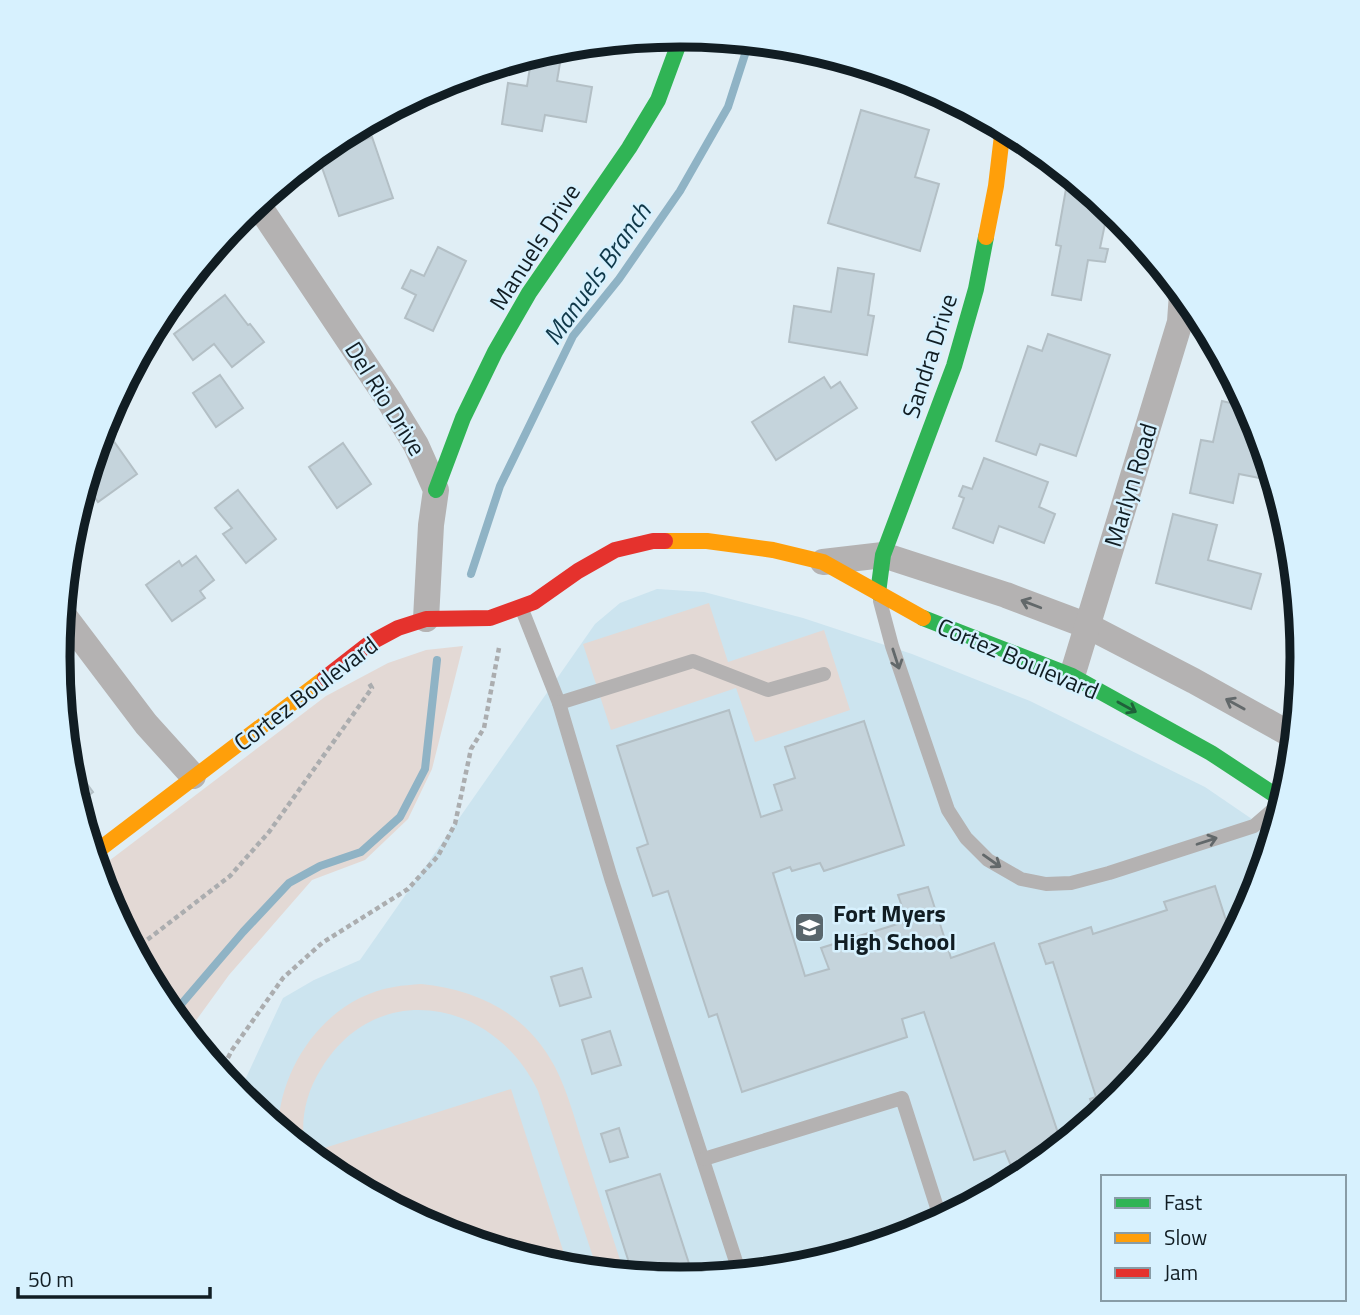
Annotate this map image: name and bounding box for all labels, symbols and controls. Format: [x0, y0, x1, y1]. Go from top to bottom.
street label: Manuels Drive [480, 176, 589, 317]
water label: Manuels Branch [533, 194, 661, 353]
street label: Sandra Drive [892, 289, 966, 422]
street label: Del Rio Drive [336, 334, 435, 463]
street label: Marlyn Road [1094, 418, 1166, 551]
one-way arrow [1021, 597, 1043, 609]
street label: Cortez Boulevard [932, 608, 1105, 708]
street label: Cortez Boulevard [226, 627, 385, 759]
one-way arrow [891, 647, 903, 669]
one-way arrow [1226, 696, 1246, 710]
one-way arrow [1116, 701, 1137, 714]
one-way arrow [1195, 834, 1217, 847]
one-way arrow [982, 853, 1001, 868]
place label: Fort Myers High School [833, 895, 956, 959]
school or university icon: Fort Myers High School [793, 911, 827, 945]
legend [1101, 1175, 1346, 1301]
text: Fast [1164, 1186, 1203, 1218]
text: Slow [1164, 1221, 1207, 1253]
scale bar [18, 1256, 210, 1300]
text: Jam [1164, 1256, 1198, 1288]
text: 50 m [28, 1263, 74, 1295]

